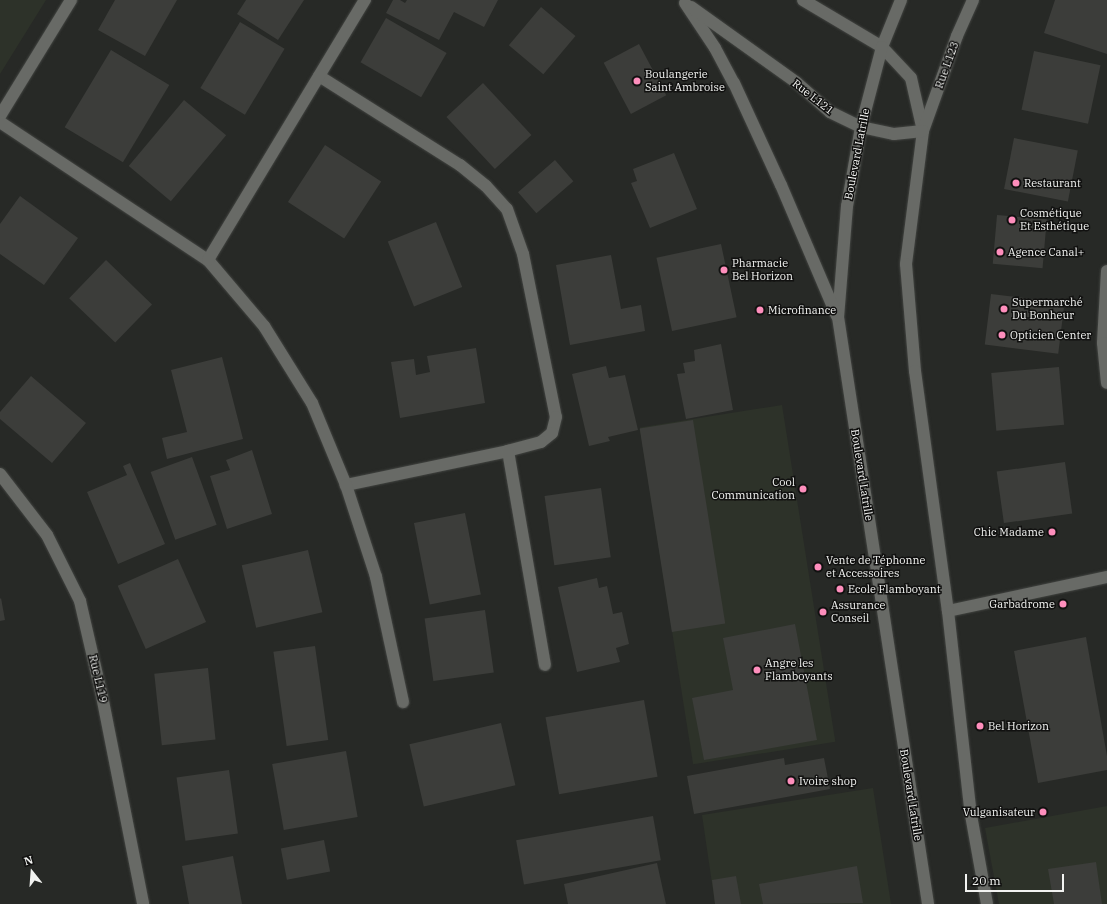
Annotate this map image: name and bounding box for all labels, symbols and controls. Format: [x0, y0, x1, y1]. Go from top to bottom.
street label: Rue L123 [932, 40, 962, 90]
place label: Boulangerie Saint Ambroise [645, 68, 725, 94]
marker: Boulangerie Saint Ambroise [632, 76, 642, 86]
street label: Rue L121 [790, 77, 836, 117]
street label: Boulevard Latrille [842, 107, 872, 201]
place label: Restaurant [1024, 176, 1081, 190]
marker: Restaurant [1011, 178, 1021, 188]
place label: Cosmétique Et Esthétique [1020, 207, 1089, 233]
marker: Cosmétique Et Esthétique [1007, 215, 1017, 225]
place label: Agence Canal+ [1008, 245, 1084, 259]
marker: Agence Canal+ [995, 247, 1005, 257]
place label: Pharmacie Bel Horizon [732, 257, 793, 283]
marker: Pharmacie Bel Horizon [719, 265, 729, 275]
place label: Supermarché Du Bonheur [1012, 296, 1083, 322]
place label: Microfinance [768, 303, 836, 317]
marker: Supermarché Du Bonheur [999, 304, 1009, 314]
marker: Microfinance [755, 305, 765, 315]
place label: Opticien Center [1010, 328, 1091, 342]
marker: Opticien Center [997, 330, 1007, 340]
street label: Boulevard Latrille [848, 428, 876, 522]
place label: Cool Communication [711, 476, 795, 502]
marker: Cool Communication [798, 484, 808, 494]
place label: Chic Madame [974, 525, 1044, 539]
marker: Chic Madame [1047, 527, 1057, 537]
place label: Vente de Téphonne et Accessoires [826, 554, 925, 580]
marker: Vente de Téphonne et Accessoires [813, 562, 823, 572]
place label: Ecole Flamboyant [848, 582, 941, 596]
marker: Ecole Flamboyant [835, 584, 845, 594]
place label: Garbadrome [989, 597, 1055, 611]
place label: Assurance Conseil [831, 599, 885, 625]
marker: Garbadrome [1058, 599, 1068, 609]
marker: Assurance Conseil [818, 607, 828, 617]
street label: Rue L119 [86, 654, 110, 704]
place label: Angre les Flamboyants [765, 657, 833, 683]
marker: Angre les Flamboyants [752, 665, 762, 675]
place label: Bel Horizon [988, 719, 1049, 733]
marker: Bel Horizon [975, 721, 985, 731]
street label: Boulevard Latrille [897, 748, 925, 842]
place label: Ivoire shop [799, 774, 857, 788]
marker: Ivoire shop [786, 776, 796, 786]
place label: Vulganisateur [963, 805, 1035, 819]
marker: Vulganisateur [1038, 807, 1048, 817]
north arrow [12, 852, 52, 892]
text: N [22, 853, 35, 868]
scale bar [967, 866, 1066, 892]
text: 20 m [972, 873, 1001, 888]

